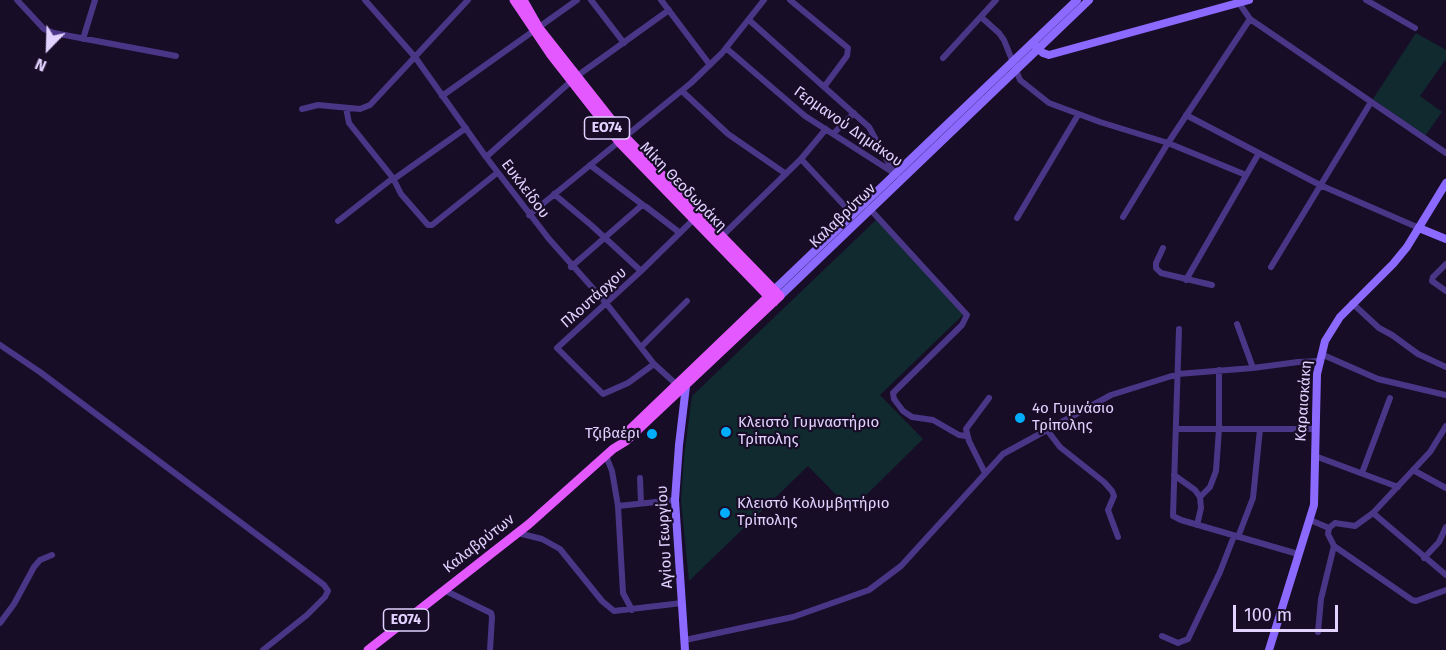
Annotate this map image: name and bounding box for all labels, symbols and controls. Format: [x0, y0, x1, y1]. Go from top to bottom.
north arrow [18, 18, 78, 78]
text: N [32, 54, 49, 76]
street label: Γερμανού Δημάκου [790, 83, 906, 171]
road number: ΕΟ74 [584, 117, 630, 139]
street label: Μίκη Θεοδωράκη [636, 139, 730, 235]
street label: Ευκλείδου [497, 156, 553, 222]
street label: Καλαβρύτων [806, 180, 880, 252]
street label: Πλουτάρχου [557, 264, 631, 332]
street label: Καραισκάκη [1292, 360, 1316, 442]
place label: 4ο Γυμνάσιο Τρίπολης [1032, 400, 1114, 435]
marker: 4ο Γυμνάσιο Τρίπολης [1013, 411, 1027, 425]
place label: Κλειστό Γυμναστήριο Τρίπολης [738, 414, 879, 449]
place label: Τζιβαέρι [585, 425, 640, 443]
marker: Κλειστό Γυμναστήριο Τρίπολης [719, 425, 733, 439]
marker: Τζιβαέρι [645, 427, 659, 441]
street label: Αγίου Γεωργίου [653, 485, 677, 589]
place label: Κλειστό Κολυμβητήριο Τρίπολης [737, 495, 889, 530]
marker: Κλειστό Κολυμβητήριο Τρίπολης [718, 506, 732, 520]
street label: Καλαβρύτων [440, 511, 518, 577]
scale bar [1236, 593, 1341, 631]
text: 100 m [1244, 604, 1292, 626]
road number: ΕΟ74 [384, 609, 428, 631]

